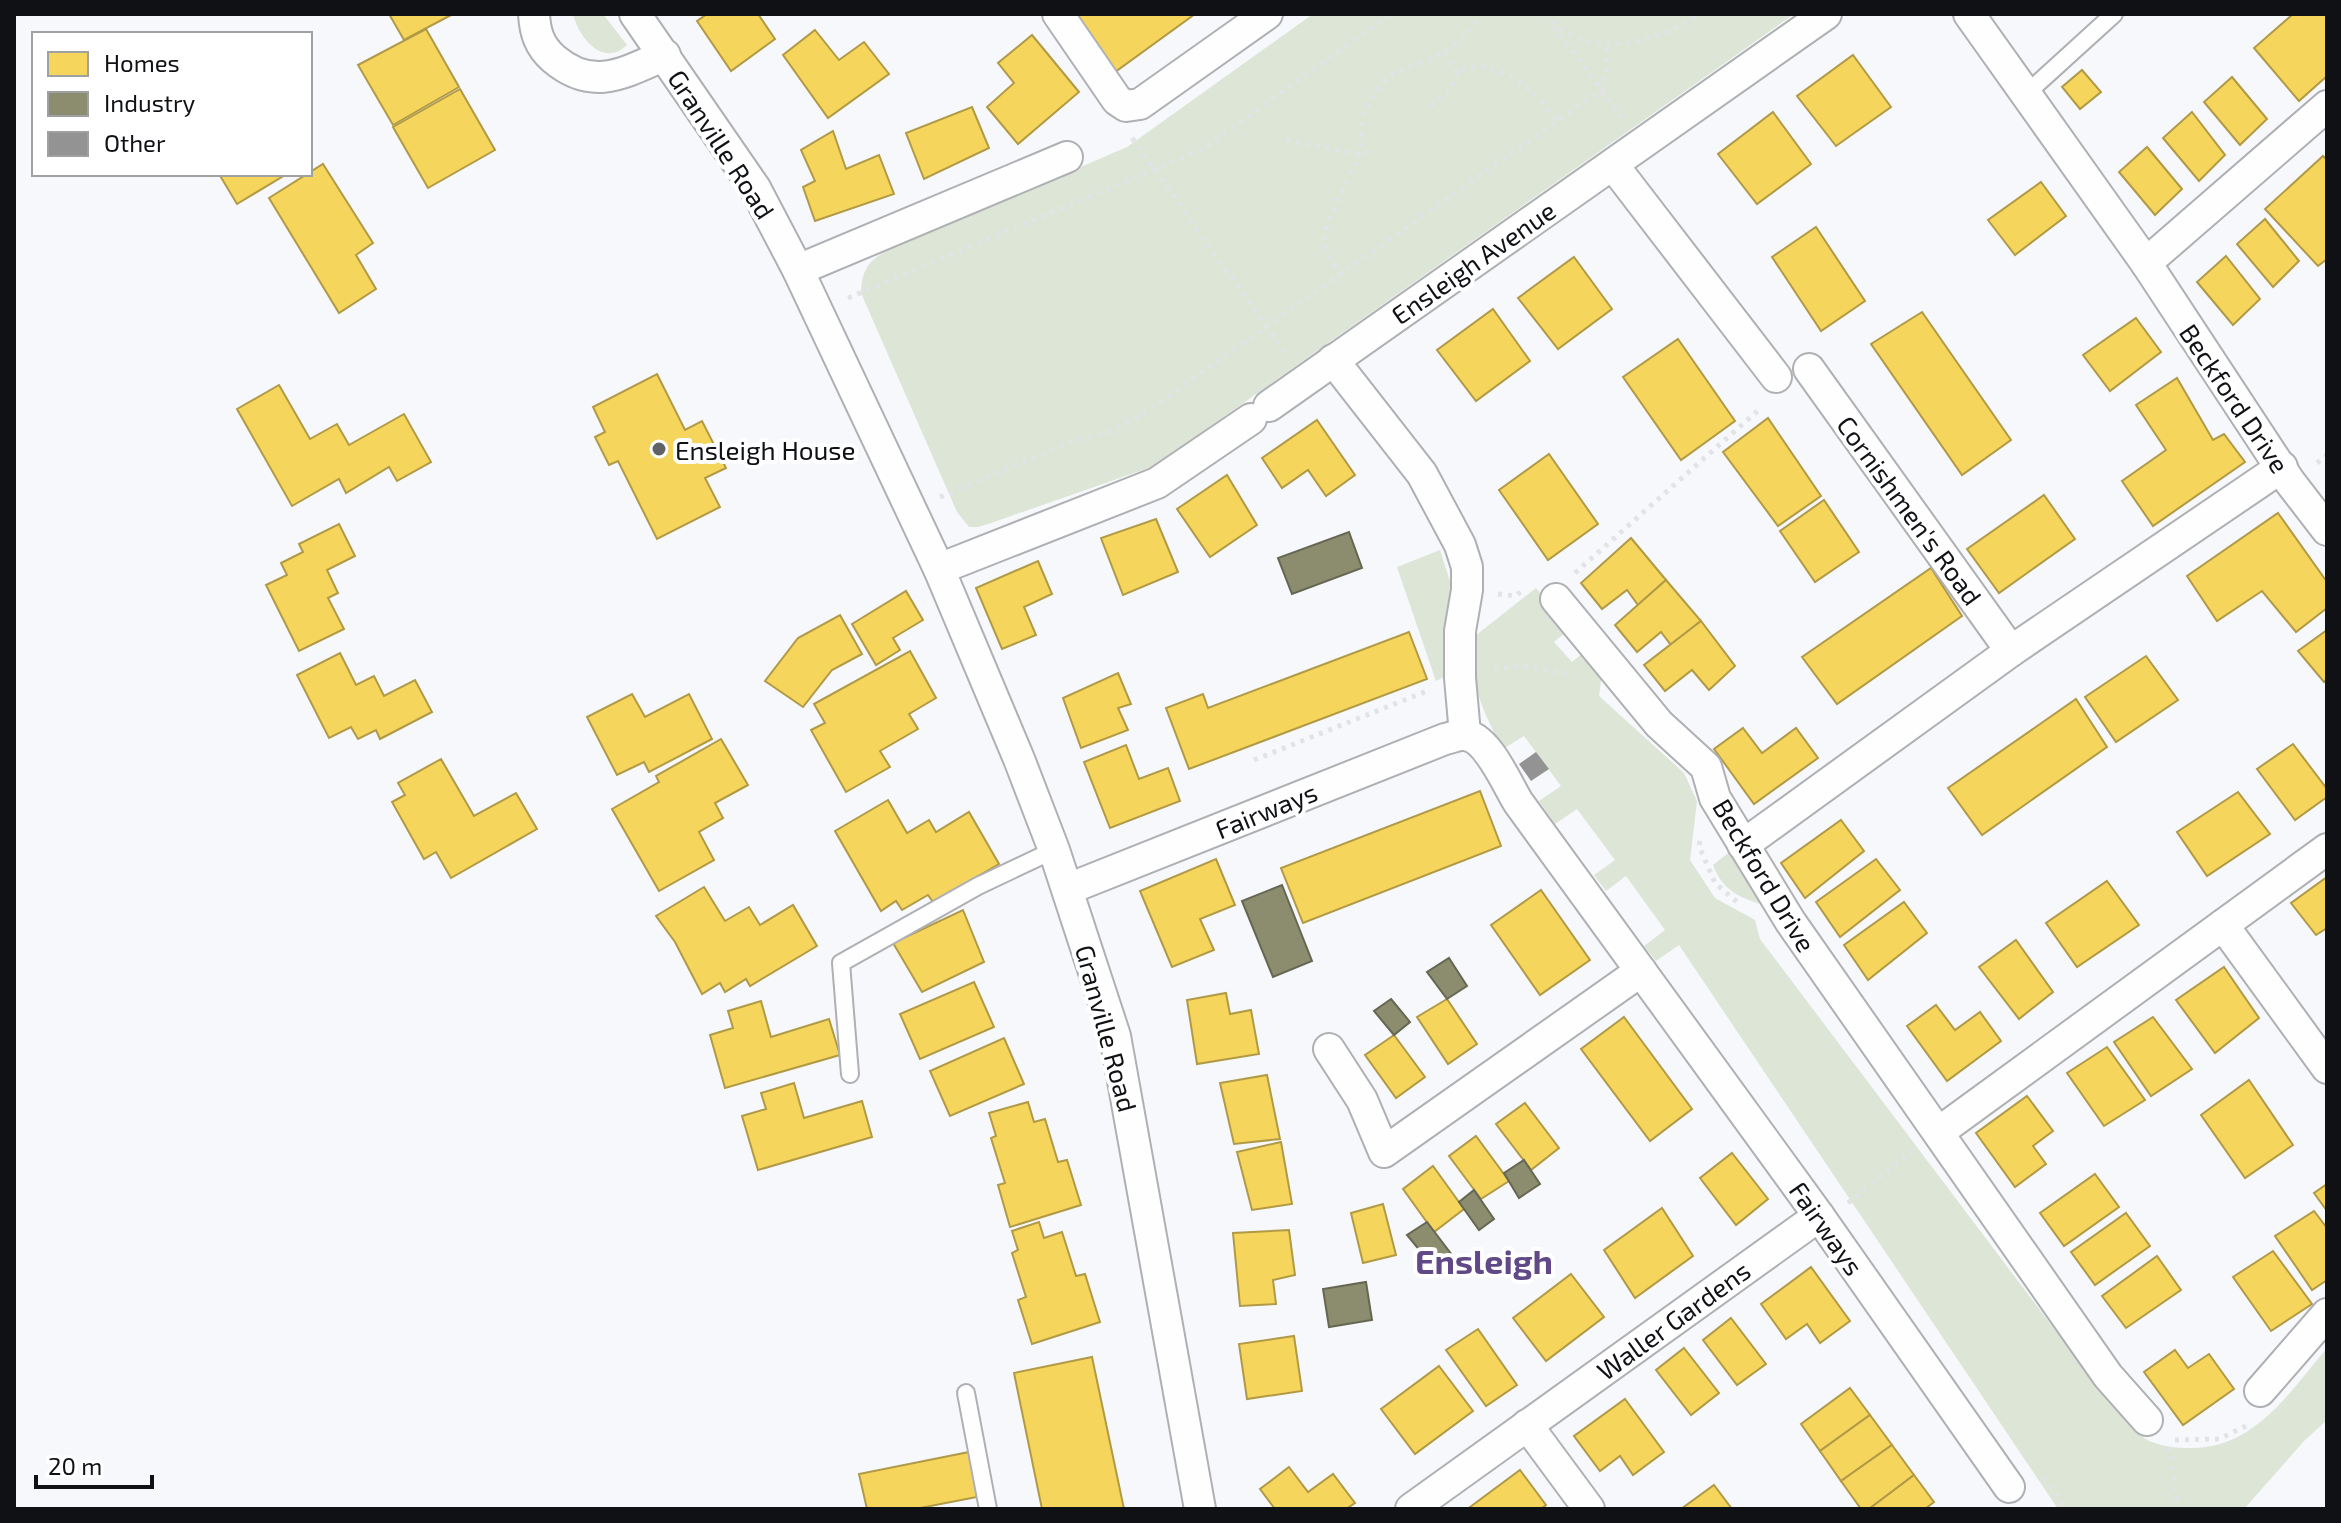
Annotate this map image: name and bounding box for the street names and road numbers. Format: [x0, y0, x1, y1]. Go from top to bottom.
street label: Granville Road [662, 64, 782, 224]
street label: Ensleigh Avenue [1385, 194, 1561, 330]
street label: Beckford Drive [2174, 318, 2296, 478]
street label: Cornishmen's Road [1831, 410, 1989, 610]
street label: Fairways [1211, 776, 1321, 844]
street label: Beckford Drive [1707, 793, 1823, 957]
street label: Granville Road [1070, 941, 1144, 1115]
street label: Fairways [1784, 1175, 1870, 1281]
street label: Waller Gardens [1590, 1254, 1756, 1386]

